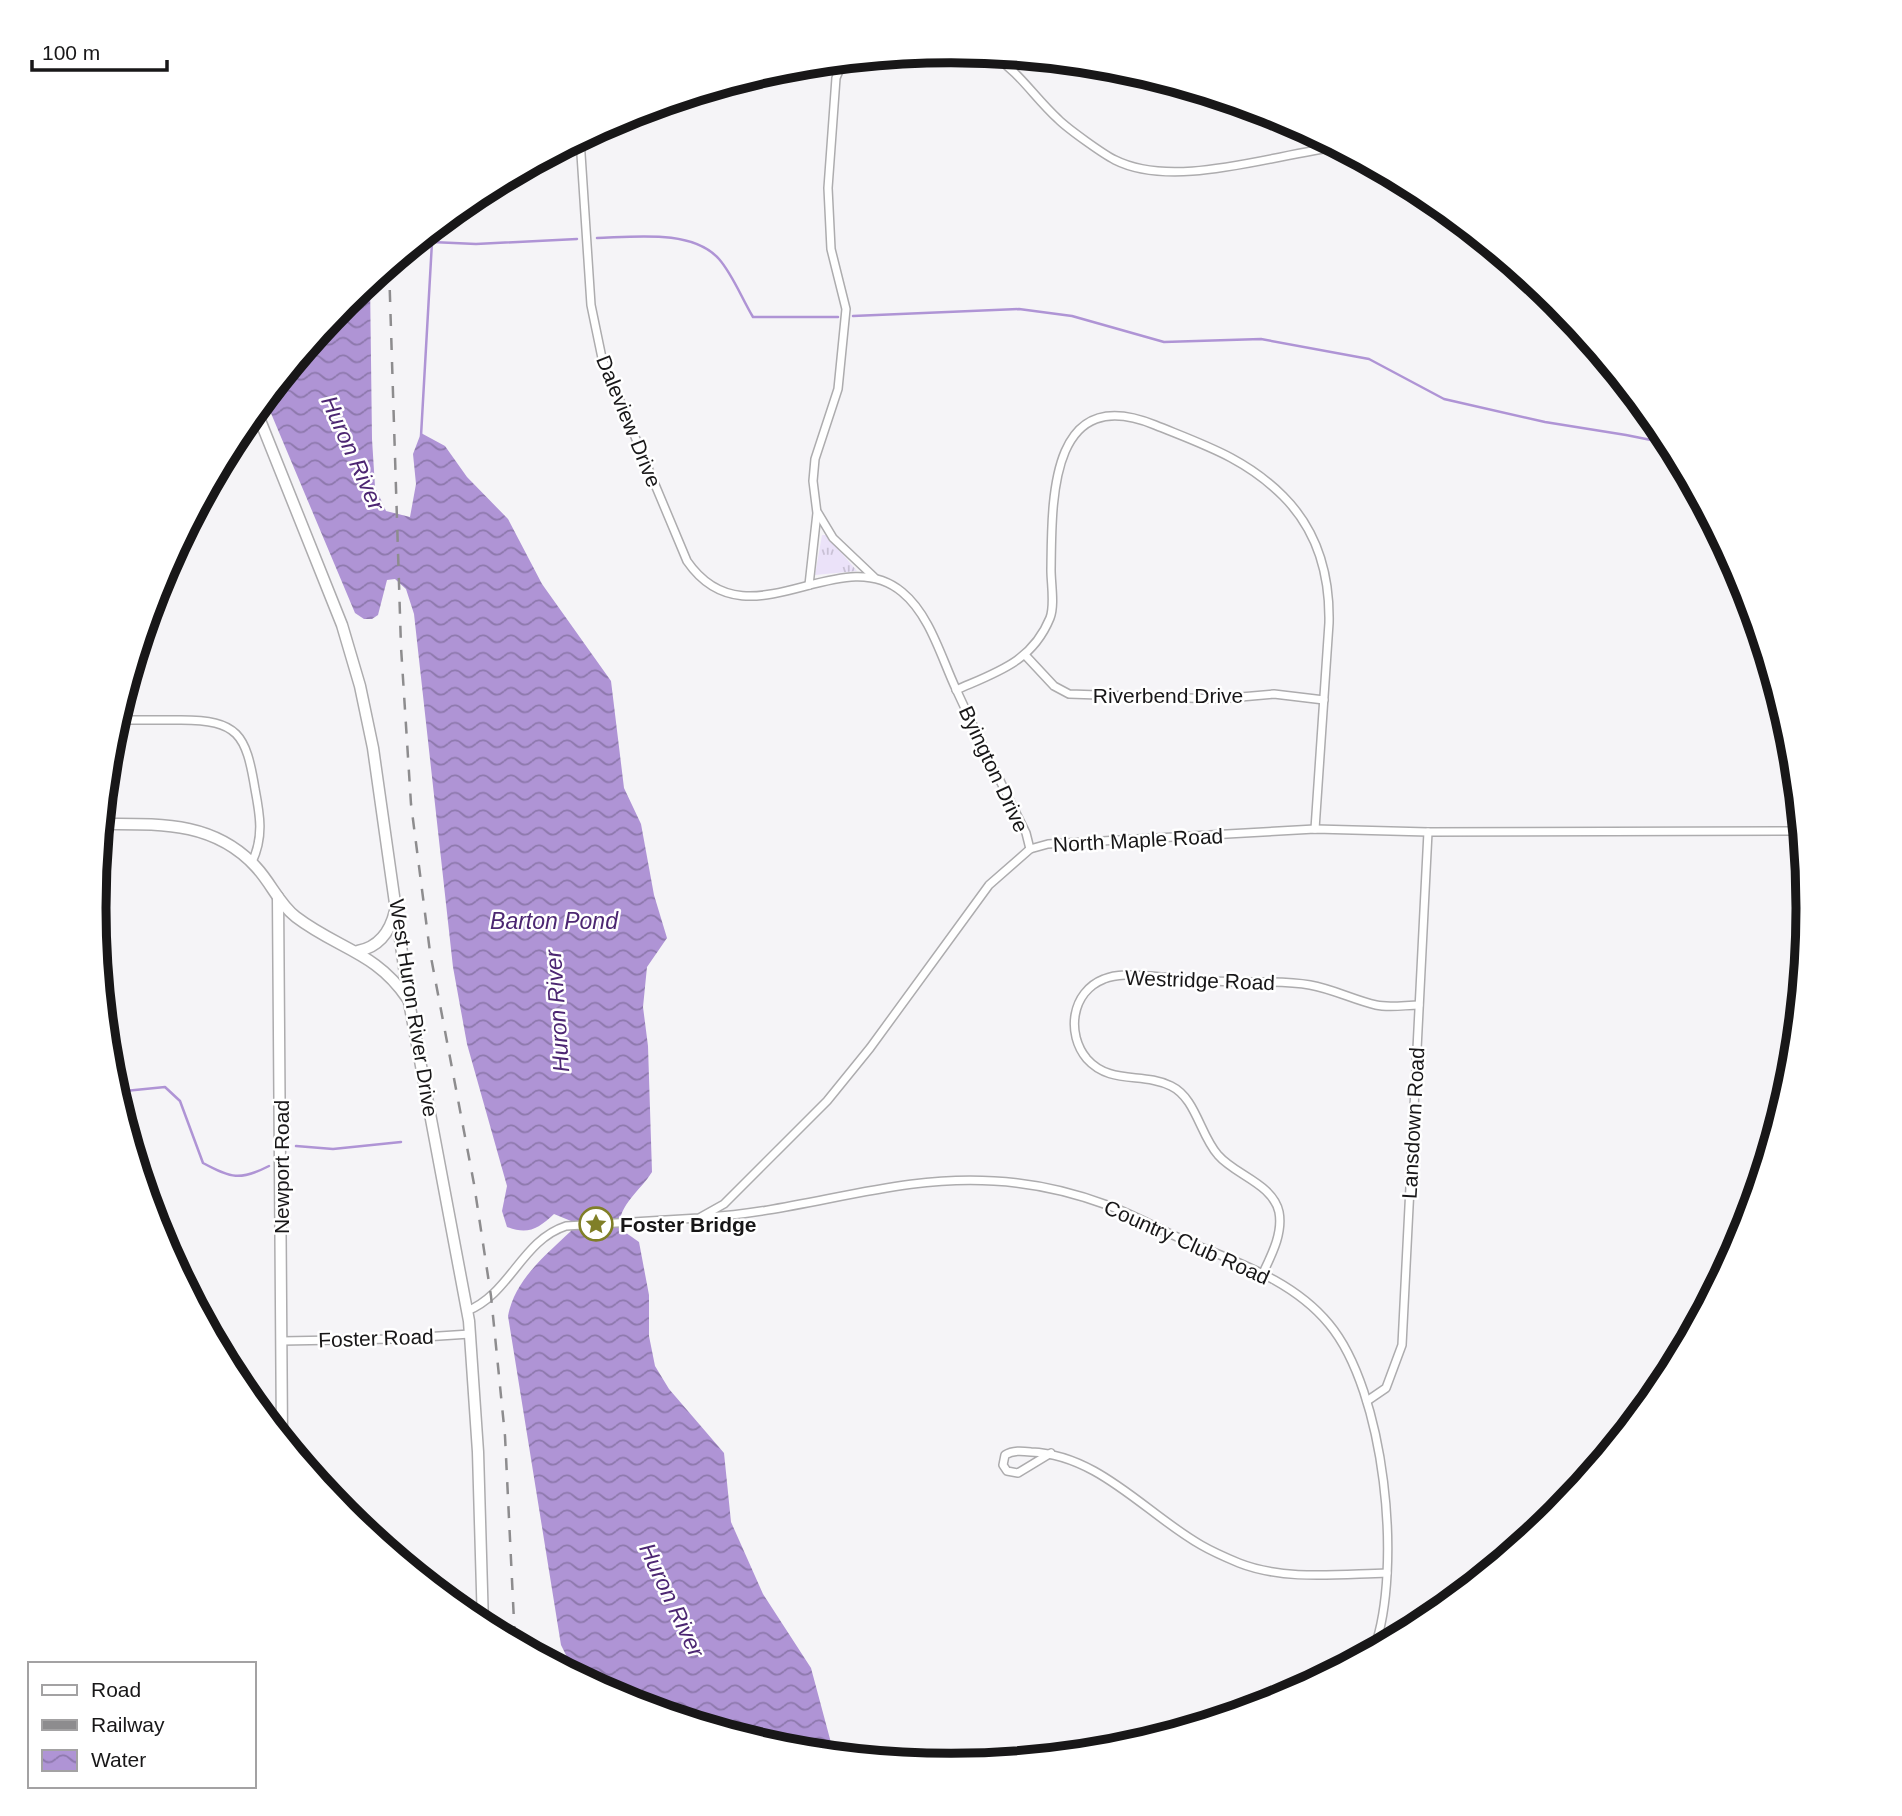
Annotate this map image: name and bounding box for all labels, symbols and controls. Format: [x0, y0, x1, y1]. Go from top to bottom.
scale bar [32, 28, 166, 72]
text: 100 m [42, 41, 100, 64]
street label: Daleview Drive [592, 352, 666, 490]
water label: Huron River [316, 392, 390, 516]
street label: Riverbend Drive [1093, 684, 1243, 707]
street label: Byington Drive [955, 702, 1033, 836]
street label: North Maple Road [1052, 824, 1224, 856]
street label: West Huron River Drive [385, 897, 443, 1119]
water label: Barton Pond [490, 908, 619, 934]
water label: Huron River [540, 948, 574, 1073]
street label: Westridge Road [1125, 966, 1275, 994]
street label: Lansdown Road [1398, 1047, 1428, 1199]
street label: Newport Road [270, 1100, 293, 1234]
street label: Country Club Road [1101, 1195, 1273, 1289]
place icon: Foster Bridge [577, 1205, 615, 1243]
place label: Foster Bridge [620, 1213, 757, 1236]
street label: Foster Road [318, 1324, 434, 1352]
water label: Huron River [634, 1539, 710, 1662]
legend [28, 1662, 256, 1788]
text: Road [91, 1678, 141, 1701]
text: Railway [91, 1713, 165, 1736]
text: Water [91, 1748, 146, 1771]

